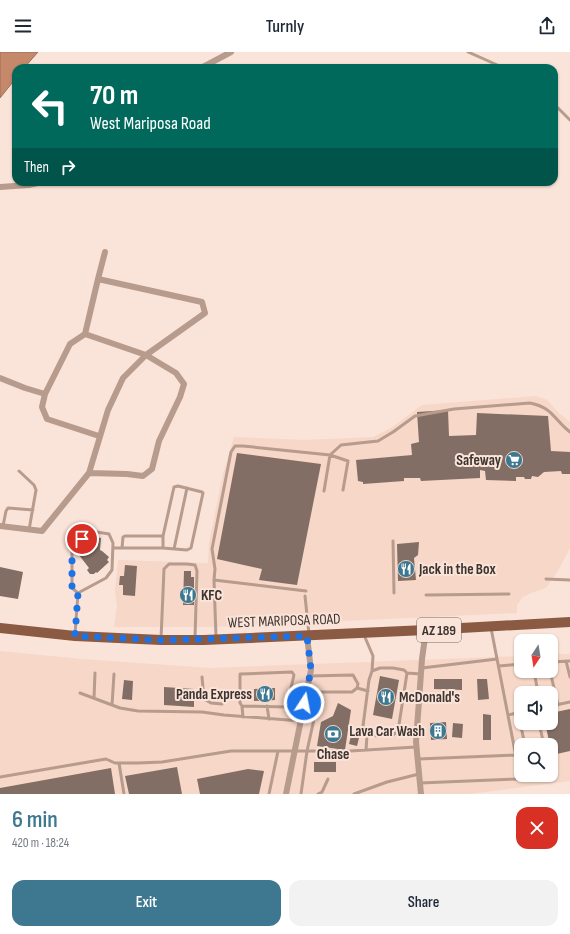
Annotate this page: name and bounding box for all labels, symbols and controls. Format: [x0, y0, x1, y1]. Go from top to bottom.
icon: menu [12, 15, 34, 37]
icon: share [536, 15, 558, 37]
text: Turnly [266, 16, 304, 37]
text: 70 m [90, 79, 138, 112]
icon: left [24, 80, 76, 132]
text: West Mariposa Road [90, 113, 211, 134]
icon: right [57, 156, 79, 178]
text: Then [24, 158, 49, 177]
supermarket icon: Safeway [504, 450, 524, 470]
place label: Safeway [456, 451, 502, 470]
pin [65, 522, 99, 556]
icon: arrive [71, 528, 93, 550]
restaurant icon: Jack in the Box [396, 559, 416, 579]
place label: Jack in the Box [418, 560, 496, 579]
restaurant icon: KFC [178, 585, 198, 605]
place label: KFC [201, 586, 222, 605]
street label: WEST MARIPOSA ROAD [227, 610, 341, 632]
road number: AZ 189 [417, 618, 461, 642]
north arrow [514, 634, 558, 678]
map controls [514, 634, 558, 782]
position arrow [283, 682, 325, 724]
restaurant icon: Panda Express [255, 684, 275, 704]
place label: Panda Express [176, 685, 252, 704]
button: sound [514, 686, 558, 730]
restaurant icon: McDonald's [376, 687, 396, 707]
place label: McDonald's [399, 688, 460, 707]
building icon: Lava Car Wash [428, 721, 448, 741]
place label: Lava Car Wash [349, 722, 425, 741]
bank icon: Chase [323, 724, 343, 744]
button: search [514, 738, 558, 782]
place label: Chase [317, 745, 349, 764]
text: 6 min [12, 805, 58, 834]
button: close [516, 807, 558, 849]
text: 420 m · 18:24 [12, 835, 69, 851]
button: Exit [12, 880, 281, 926]
button: Share [289, 880, 558, 926]

